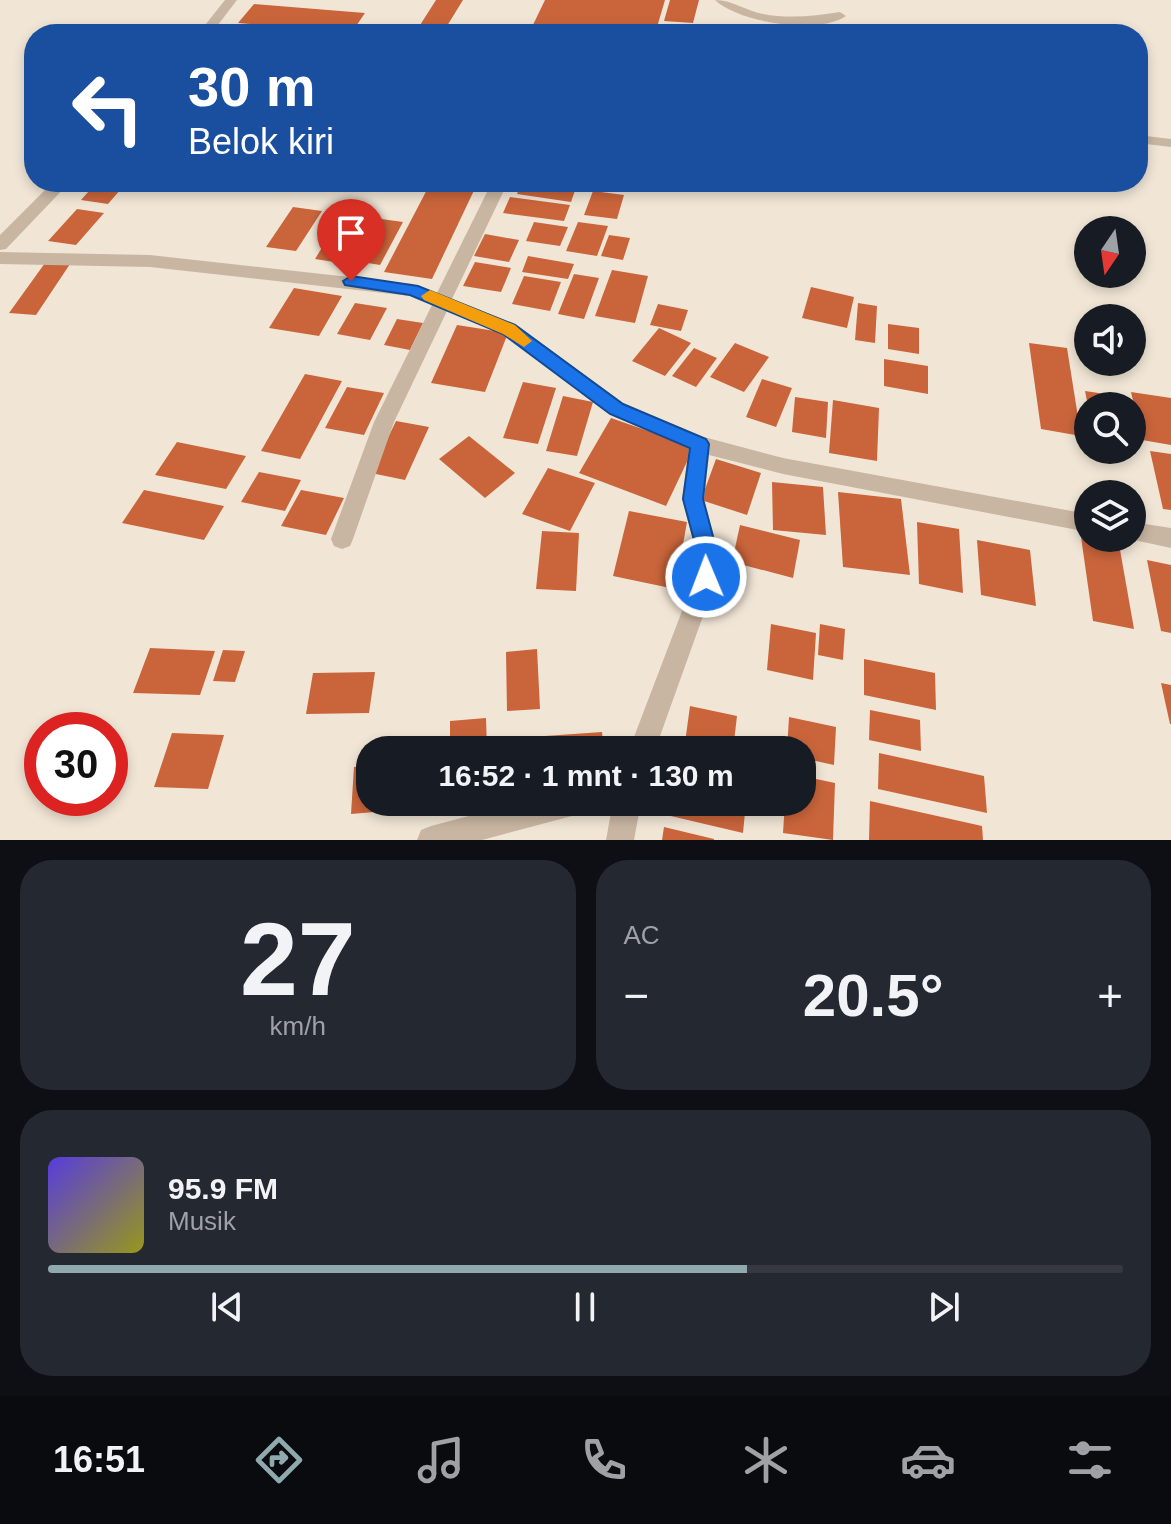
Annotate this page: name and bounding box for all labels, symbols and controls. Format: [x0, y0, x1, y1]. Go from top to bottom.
text: 30 m [188, 55, 316, 118]
icon: left [56, 56, 160, 160]
text: Belok kiri [188, 121, 334, 162]
pin [317, 199, 385, 281]
icon: arrive [329, 211, 373, 255]
north arrow [1074, 216, 1146, 288]
map controls [1074, 216, 1146, 552]
button: sound [1074, 304, 1146, 376]
button: search [1074, 392, 1146, 464]
button: layers [1074, 480, 1146, 552]
position arrow [664, 535, 748, 619]
speed limit sign: 30 [24, 712, 128, 816]
text: 16:52 · 1 mnt · 130 m [438, 759, 734, 792]
text: 27 [240, 901, 356, 1017]
text: AC [624, 920, 660, 950]
text: 20.5° [803, 962, 944, 1029]
text: − [624, 971, 649, 1020]
text: + [1097, 971, 1123, 1020]
text: km/h [270, 1011, 326, 1041]
text: 95.9 FM [168, 1172, 278, 1205]
text: Musik [168, 1206, 236, 1236]
icon: previous [205, 1285, 249, 1329]
icon: pause [563, 1285, 607, 1329]
icon: next [922, 1285, 966, 1329]
icon: directions [251, 1432, 307, 1488]
icon: music [413, 1432, 469, 1488]
icon: phone [576, 1432, 632, 1488]
icon: climate [738, 1432, 794, 1488]
icon: car [900, 1432, 956, 1488]
icon: filters [1062, 1432, 1118, 1488]
text: 16:51 [53, 1439, 145, 1480]

